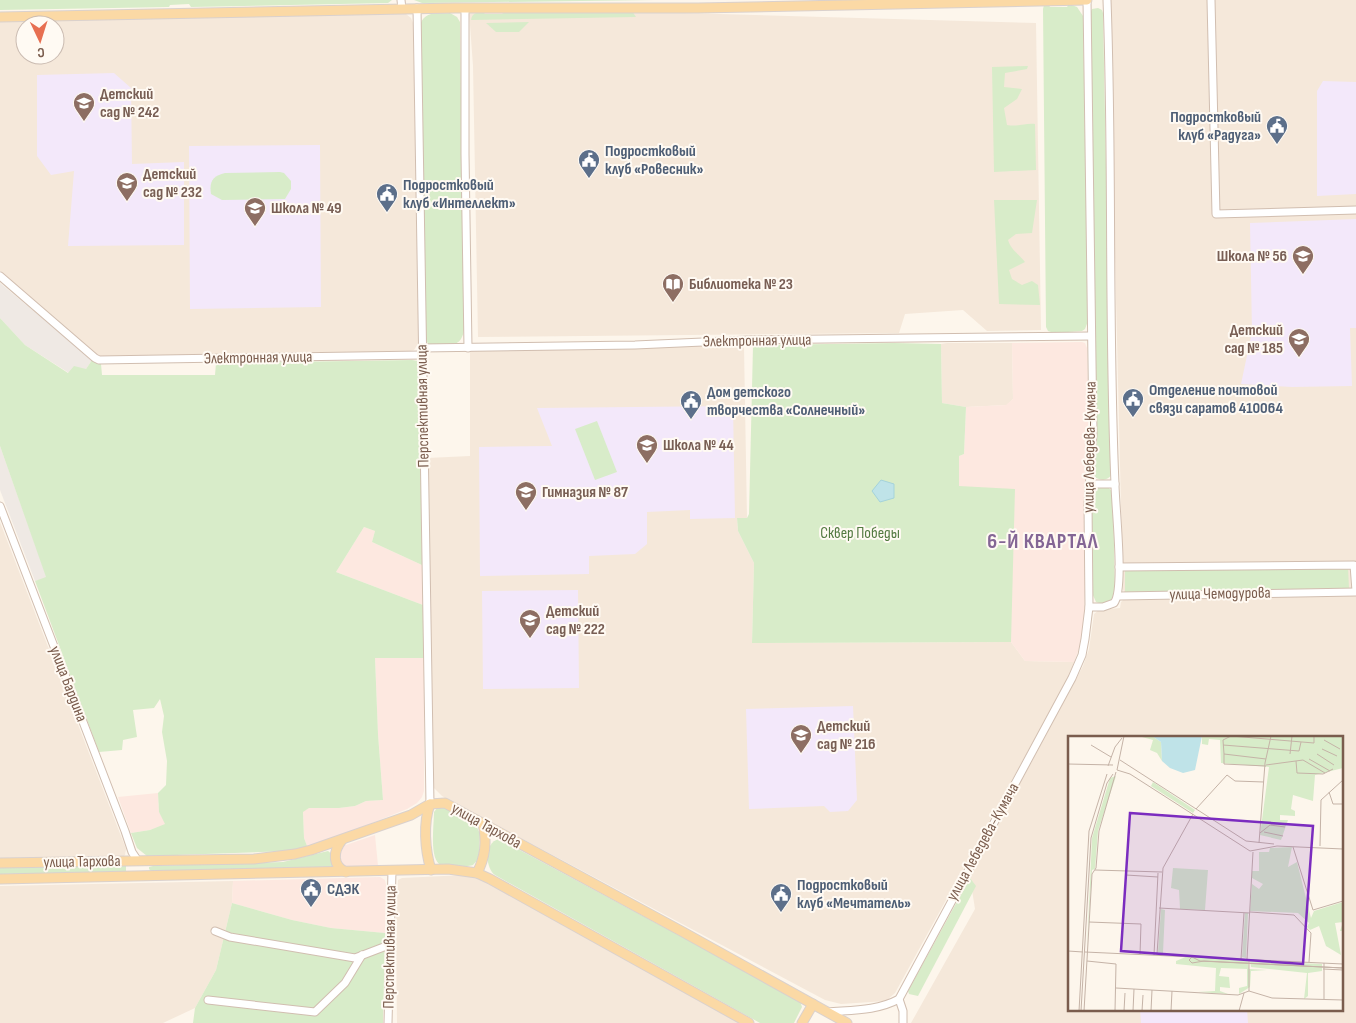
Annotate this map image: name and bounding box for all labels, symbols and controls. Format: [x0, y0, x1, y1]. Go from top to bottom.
north arrow [15, 15, 65, 65]
text: С [37, 44, 45, 61]
place label: Детский сад № 242 [100, 85, 159, 122]
school or university icon: Детский сад № 242 [72, 91, 96, 122]
place label: Подростковый клуб «Радуга» [1170, 108, 1261, 145]
public building icon: Подростковый клуб «Радуга» [1265, 114, 1289, 145]
place label: Подростковый клуб «Ровесник» [605, 142, 703, 179]
public building icon: Подростковый клуб «Ровесник» [577, 148, 601, 179]
place label: Детский сад № 232 [143, 165, 202, 202]
school or university icon: Детский сад № 232 [115, 171, 139, 202]
place label: Подростковый клуб «Интеллект» [403, 176, 516, 213]
public building icon: Подростковый клуб «Интеллект» [375, 182, 399, 213]
school or university icon: Школа № 49 [243, 196, 267, 227]
place label: Школа № 49 [271, 199, 342, 218]
school or university icon: Школа № 56 [1291, 244, 1315, 275]
place label: Школа № 56 [1217, 247, 1287, 266]
library icon: Библиотека № 23 [661, 272, 685, 303]
place label: Библиотека № 23 [689, 275, 793, 294]
place label: Детский сад № 185 [1224, 321, 1283, 358]
school or university icon: Детский сад № 185 [1287, 327, 1311, 358]
street label: Электронная улица [702, 331, 812, 351]
street label: Перспективная улица [412, 344, 434, 468]
street label: Электронная улица [203, 348, 313, 368]
street label: улица Лебедева-Кумача [1079, 381, 1101, 513]
place label: Отделение почтовой связи саратов 410064 [1149, 381, 1283, 418]
place label: Дом детского творчества «Солнечный» [707, 383, 865, 420]
public building icon: Отделение почтовой связи саратов 410064 [1121, 387, 1145, 418]
public building icon: Дом детского творчества «Солнечный» [679, 389, 703, 420]
school or university icon: Школа № 44 [635, 433, 659, 464]
place label: Школа № 44 [663, 436, 734, 455]
school or university icon: Гимназия № 87 [514, 480, 538, 511]
place label: Гимназия № 87 [542, 483, 628, 502]
park label: Сквер Победы [820, 524, 900, 543]
district label: 6-Й КВАРТАЛ [987, 529, 1099, 554]
street label: улица Чемодурова [1169, 584, 1271, 604]
place label: Детский сад № 222 [546, 602, 605, 639]
school or university icon: Детский сад № 222 [518, 608, 542, 639]
street label: улица Бардина [45, 643, 91, 725]
place label: Детский сад № 216 [817, 717, 876, 754]
school or university icon: Детский сад № 216 [789, 723, 813, 754]
inset map [1068, 736, 1344, 1010]
street label: улица Лебедева-Кумача [943, 780, 1023, 904]
street label: улица Тархова [448, 799, 524, 853]
street label: улица Тархова [43, 852, 121, 872]
place label: Подростковый клуб «Мечтатель» [797, 876, 911, 913]
public building icon: СДЭК [299, 877, 323, 908]
place label: СДЭК [327, 880, 359, 899]
public building icon: Подростковый клуб «Мечтатель» [769, 882, 793, 913]
street label: Перспективная улица [379, 885, 401, 1009]

